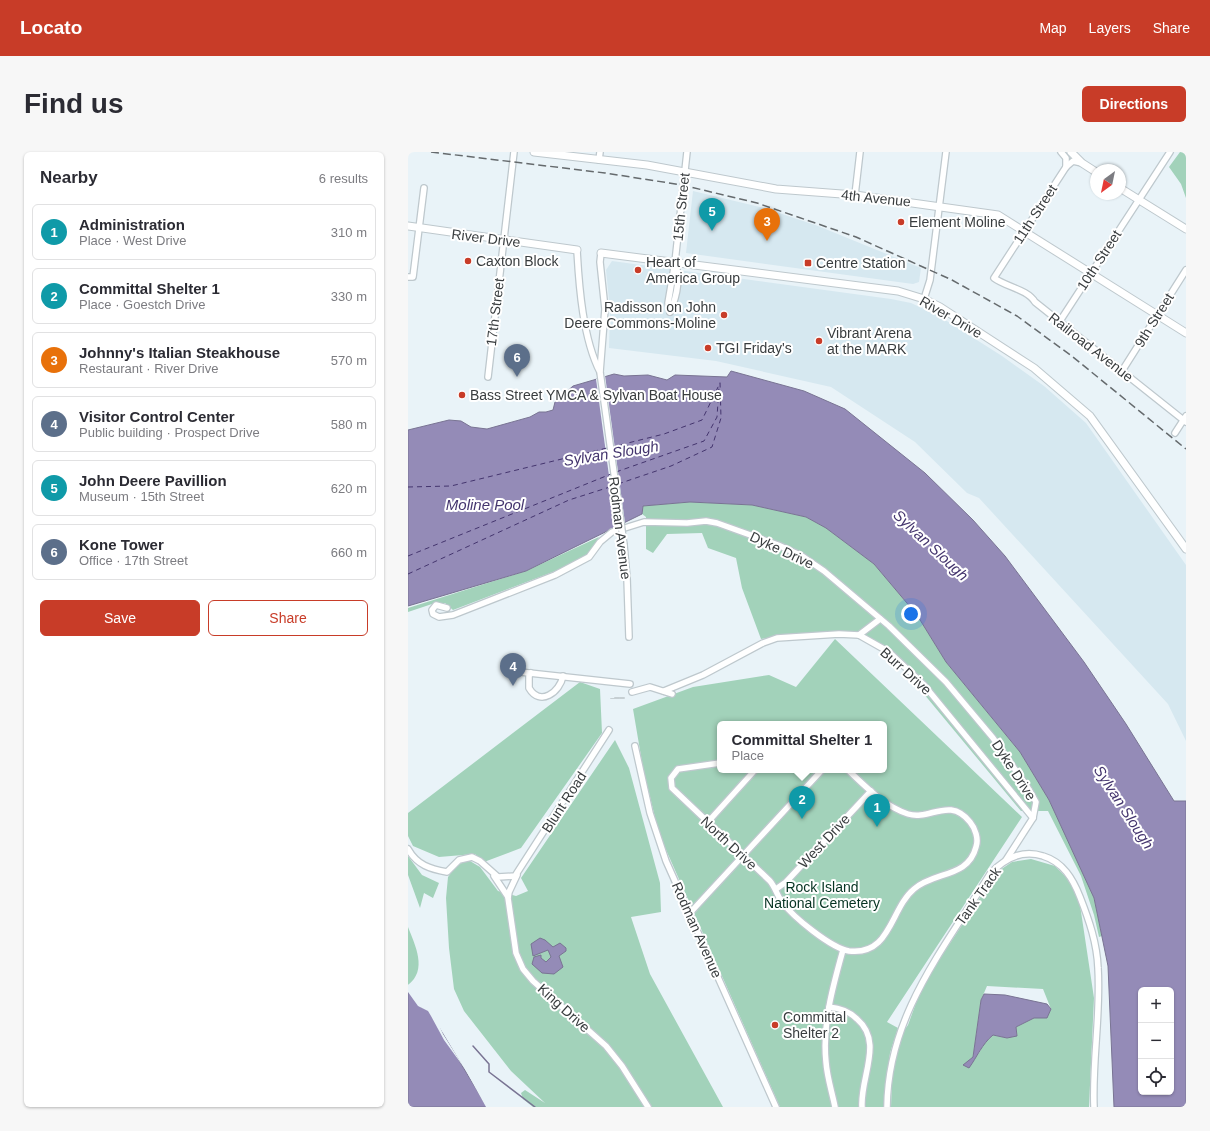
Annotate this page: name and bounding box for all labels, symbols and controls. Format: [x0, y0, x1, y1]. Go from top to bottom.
text: Locato [20, 17, 82, 38]
text: Map [1039, 20, 1067, 36]
text: Layers [1089, 20, 1131, 36]
text: Share [1153, 20, 1190, 36]
button: Directions [1082, 86, 1186, 122]
text: Find us [24, 88, 124, 119]
north arrow [1090, 164, 1126, 200]
text: Nearby [40, 168, 98, 187]
text: 6 results [319, 171, 368, 186]
street label: 15th Street [669, 172, 693, 242]
street label: 11th Street [1010, 181, 1060, 247]
street label: 4th Avenue [840, 186, 912, 210]
pin: 5 [699, 198, 725, 231]
pin: 3 [754, 208, 780, 241]
place label: Element Moline [909, 214, 1006, 230]
text: Administration [79, 216, 185, 233]
marker: Element Moline [896, 217, 906, 227]
text: 1 [50, 225, 58, 240]
text: 310 m [331, 225, 367, 240]
street label: River Drive [451, 226, 522, 250]
street label: 10th Street [1074, 227, 1124, 293]
text: Place · West Drive [79, 233, 186, 248]
place label: Caxton Block [476, 253, 559, 269]
place label: Heart of America Group [646, 254, 740, 286]
place label: Centre Station [816, 255, 906, 271]
marker: Caxton Block [463, 256, 473, 266]
marker: Centre Station [803, 258, 813, 268]
marker: Heart of America Group [633, 265, 643, 275]
street label: 17th Street [483, 277, 507, 347]
text: Committal Shelter 1 [79, 280, 220, 297]
text: 2 [50, 289, 58, 304]
text: 330 m [331, 289, 367, 304]
street label: 9th Street [1131, 290, 1177, 350]
street label: River Drive [917, 293, 985, 341]
text: Place · Goestch Drive [79, 297, 205, 312]
place label: Radisson on John Deere Commons-Moline [564, 299, 716, 331]
street label: Railroad Avenue [1046, 309, 1136, 385]
marker: Radisson on John Deere Commons-Moline [719, 310, 729, 320]
place label: Vibrant Arena at the MARK [827, 325, 912, 357]
marker: Vibrant Arena at the MARK [814, 336, 824, 346]
place label: TGI Friday's [716, 340, 792, 356]
marker: TGI Friday's [703, 343, 713, 353]
text: Johnny's Italian Steakhouse [79, 344, 280, 361]
pin: 6 [504, 344, 530, 377]
text: 3 [50, 353, 58, 368]
text: 570 m [331, 353, 367, 368]
text: Restaurant · River Drive [79, 361, 218, 376]
place label: Bass Street YMCA & Sylvan Boat House [470, 387, 722, 403]
marker: Bass Street YMCA & Sylvan Boat House [457, 390, 467, 400]
text: Visitor Control Center [79, 408, 235, 425]
text: 4 [50, 417, 58, 432]
text: 580 m [331, 417, 367, 432]
text: Public building · Prospect Drive [79, 425, 260, 440]
water label: Sylvan Slough [562, 437, 660, 469]
text: John Deere Pavillion [79, 472, 227, 489]
street label: Rodman Avenue [606, 476, 634, 580]
text: 5 [50, 481, 58, 496]
text: 620 m [331, 481, 367, 496]
text: Museum · 15th Street [79, 489, 204, 504]
water label: Moline Pool [446, 496, 525, 513]
water label: Sylvan Slough [890, 506, 972, 584]
street label: Dyke Drive [748, 528, 817, 572]
text: Kone Tower [79, 536, 164, 553]
text: 6 [50, 545, 58, 560]
text: 660 m [331, 545, 367, 560]
text: Office · 17th Street [79, 553, 188, 568]
button: Save [40, 600, 200, 636]
button: Share [208, 600, 368, 636]
your location [901, 604, 921, 624]
street label: Burr Drive [877, 644, 935, 698]
pin: 4 [500, 653, 526, 686]
popup [717, 721, 887, 773]
text: Committal Shelter 1 [732, 731, 872, 748]
street label: Dyke Drive [989, 737, 1039, 803]
text: Place [732, 748, 764, 763]
water label: Sylvan Slough [1091, 762, 1157, 852]
street label: Blunt Road [538, 769, 590, 835]
pin: 2 [789, 786, 815, 819]
pin: 1 [864, 794, 890, 827]
street label: West Drive [795, 810, 853, 871]
street label: North Drive [698, 813, 760, 873]
street label: Tank Track [952, 863, 1005, 928]
park label: Rock Island National Cemetery [764, 879, 880, 911]
street label: Rodman Avenue [669, 880, 725, 981]
street label: King Drive [535, 980, 594, 1036]
map controls [1138, 987, 1174, 1095]
button: + [1138, 987, 1174, 1023]
place label: Committal Shelter 2 [783, 1009, 846, 1041]
marker: Committal Shelter 2 [770, 1020, 780, 1030]
button: − [1138, 1023, 1174, 1059]
button: locate [1138, 1059, 1174, 1095]

